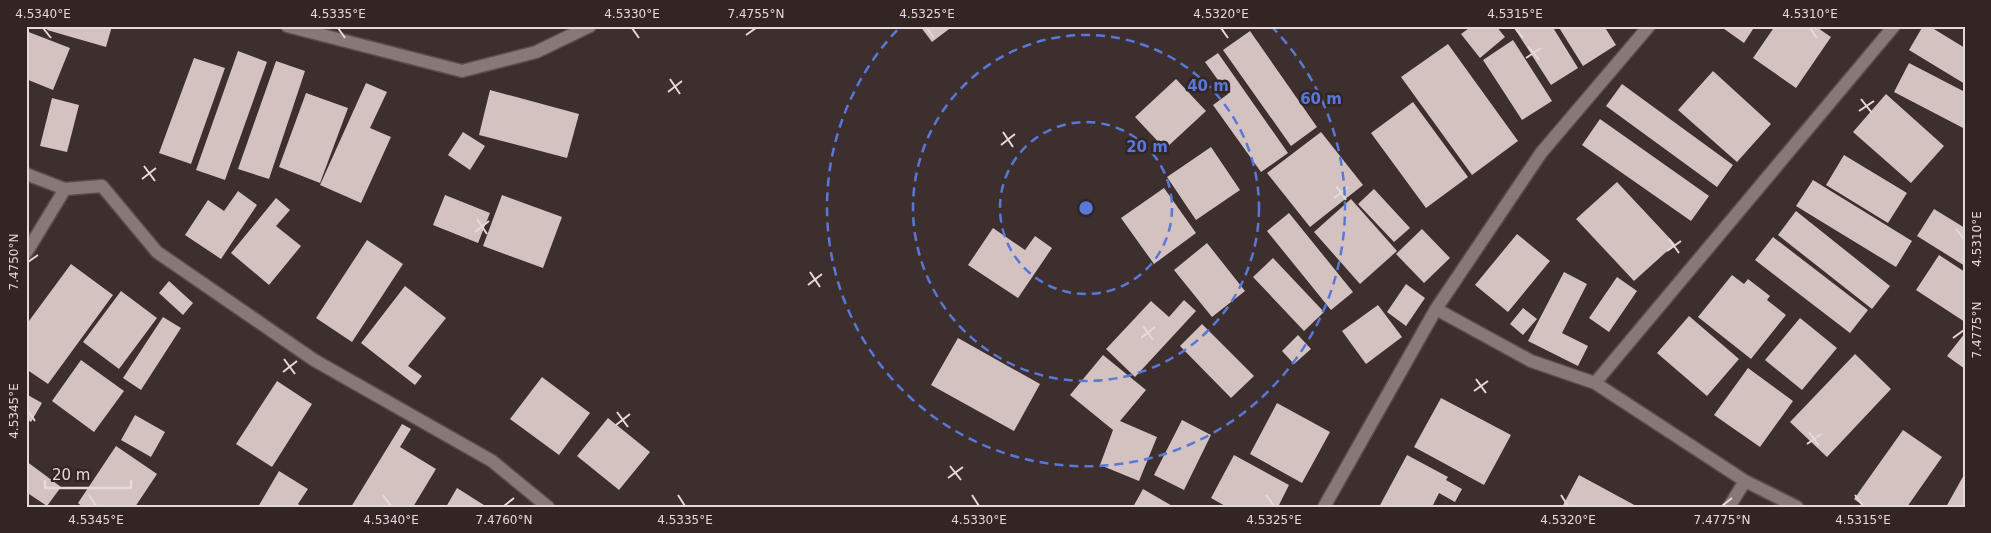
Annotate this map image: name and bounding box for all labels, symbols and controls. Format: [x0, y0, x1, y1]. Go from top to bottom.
text: 4.5340°E [15, 7, 71, 21]
text: 4.5335°E [310, 7, 366, 21]
text: 4.5330°E [604, 7, 660, 21]
text: 7.4755°N [728, 7, 784, 21]
text: 4.5325°E [899, 7, 955, 21]
text: 4.5320°E [1193, 7, 1249, 21]
text: 4.5315°E [1487, 7, 1543, 21]
text: 4.5310°E [1782, 7, 1838, 21]
text: 40 m [1187, 77, 1229, 95]
text: 60 m [1300, 90, 1342, 108]
text: 20 m [1126, 138, 1168, 156]
centre of rings [1077, 199, 1095, 217]
text: 4.5310°E [1970, 211, 1984, 267]
text: 7.4750°N [7, 234, 21, 290]
text: 7.4775°N [1970, 302, 1984, 358]
text: 4.5345°E [7, 383, 21, 439]
scale bar [45, 458, 131, 490]
text: 20 m [52, 466, 90, 484]
text: 4.5345°E [68, 513, 124, 527]
text: 4.5340°E [363, 513, 419, 527]
text: 7.4760°N [476, 513, 532, 527]
text: 4.5335°E [657, 513, 713, 527]
text: 4.5330°E [951, 513, 1007, 527]
text: 4.5325°E [1246, 513, 1302, 527]
text: 4.5320°E [1540, 513, 1596, 527]
text: 7.4775°N [1694, 513, 1750, 527]
text: 4.5315°E [1835, 513, 1891, 527]

